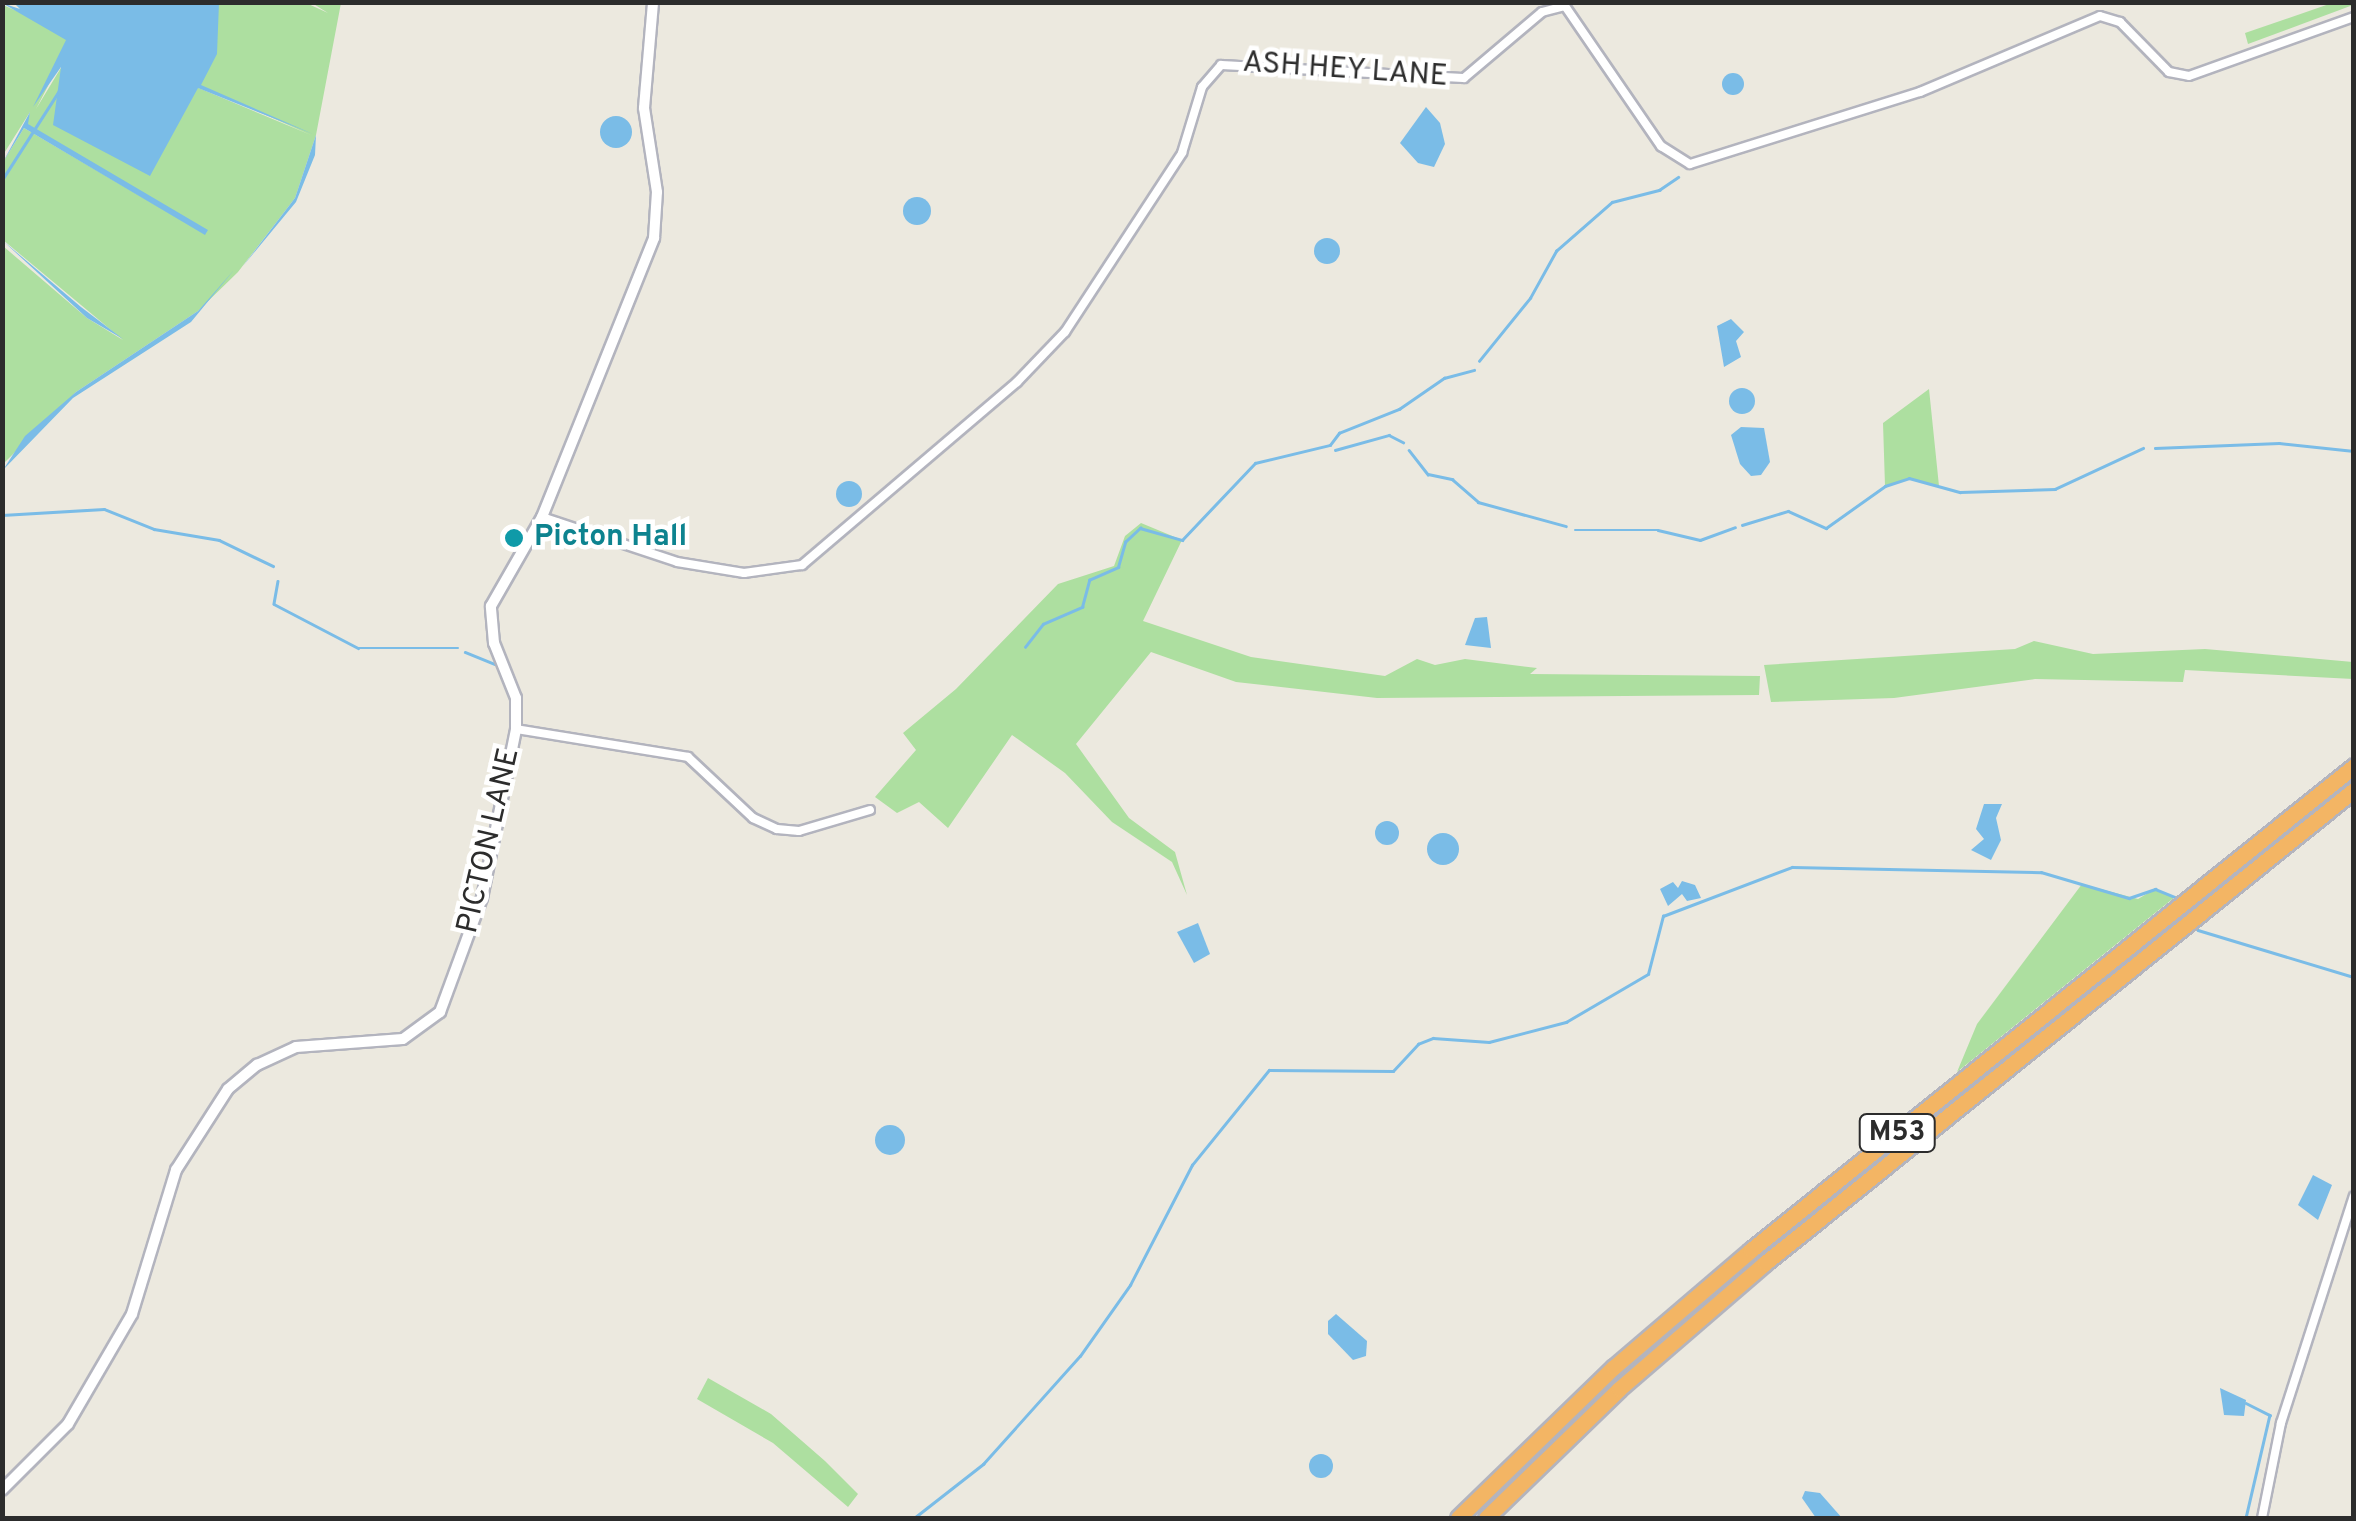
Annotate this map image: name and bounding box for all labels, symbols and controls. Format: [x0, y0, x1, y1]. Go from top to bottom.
street label: ASH HEY LANE [1241, 46, 1449, 96]
place label: Picton Hall [534, 520, 687, 556]
marker: Picton Hall [503, 527, 525, 549]
street label: PICTON LANE [451, 745, 529, 937]
road number: M53 [1857, 1110, 1937, 1156]

